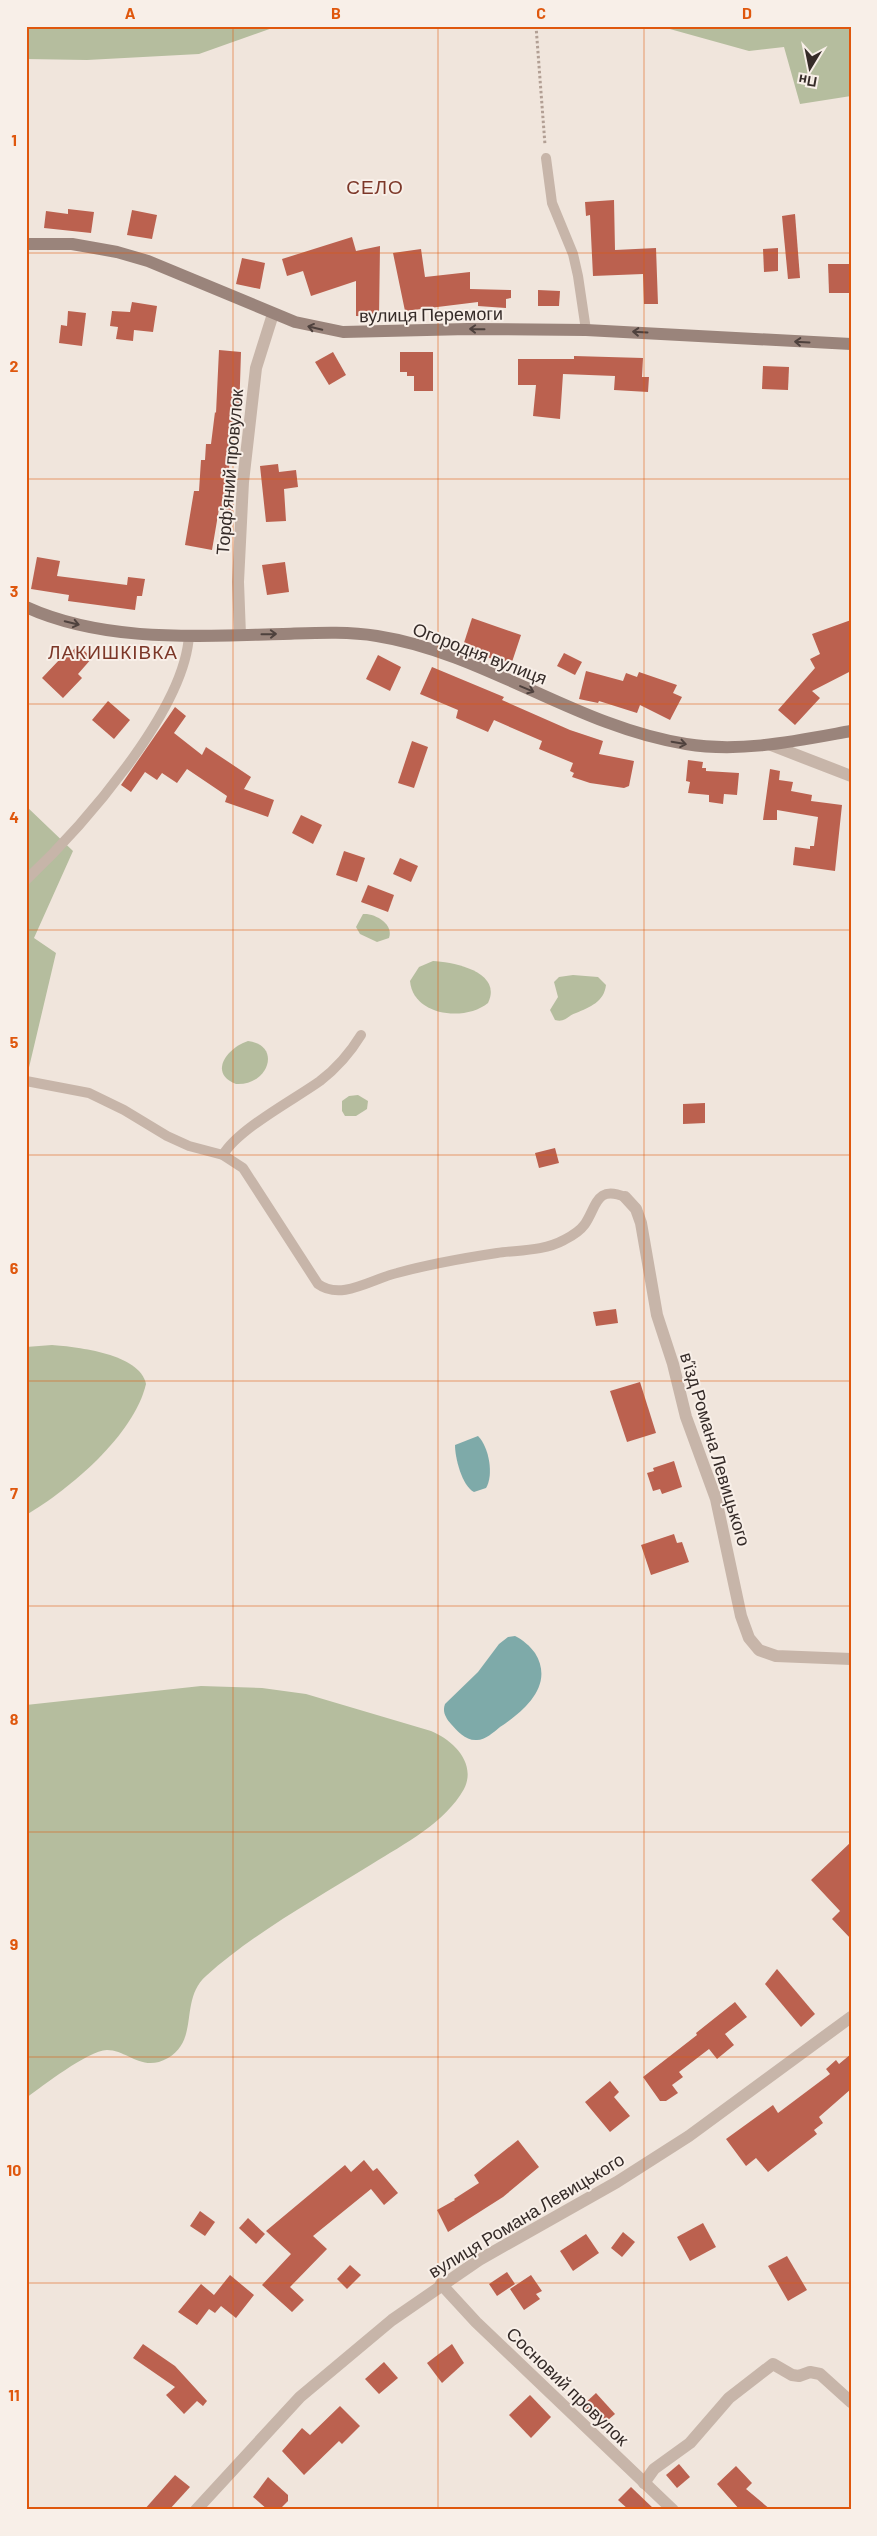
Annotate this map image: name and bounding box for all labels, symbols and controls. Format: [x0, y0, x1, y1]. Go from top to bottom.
text: A [125, 3, 136, 22]
text: B [331, 3, 341, 22]
text: C [536, 3, 546, 22]
text: D [742, 3, 752, 22]
north arrow [784, 42, 834, 92]
text: Пн [797, 71, 818, 91]
text: 1 [11, 130, 17, 149]
district label: СЕЛО [346, 175, 404, 198]
street label: вулиця Перемоги [359, 302, 503, 326]
one-way arrow [308, 323, 324, 332]
one-way arrow [470, 325, 486, 334]
one-way arrow [632, 328, 648, 337]
one-way arrow [794, 337, 810, 346]
text: 2 [10, 356, 19, 375]
street label: Торф'яний провулок [211, 388, 247, 556]
text: 3 [10, 581, 18, 600]
street label: Огородня вулиця [410, 617, 550, 689]
one-way arrow [64, 618, 80, 628]
one-way arrow [261, 630, 277, 639]
district label: ЛАКИШКІВКА [48, 640, 178, 663]
one-way arrow [519, 684, 534, 694]
one-way arrow [671, 739, 687, 749]
text: 4 [9, 807, 19, 826]
text: 5 [10, 1032, 19, 1051]
text: 6 [10, 1258, 19, 1277]
street label: в’їзд Романа Левицького [676, 1349, 756, 1549]
text: 7 [10, 1483, 18, 1502]
text: 8 [10, 1709, 19, 1728]
text: 9 [10, 1934, 18, 1953]
street label: вулиця Романа Левицького [424, 2148, 628, 2282]
text: 10 [7, 2160, 21, 2179]
street label: Сосновий провулок [502, 2322, 634, 2450]
text: 11 [8, 2385, 20, 2404]

